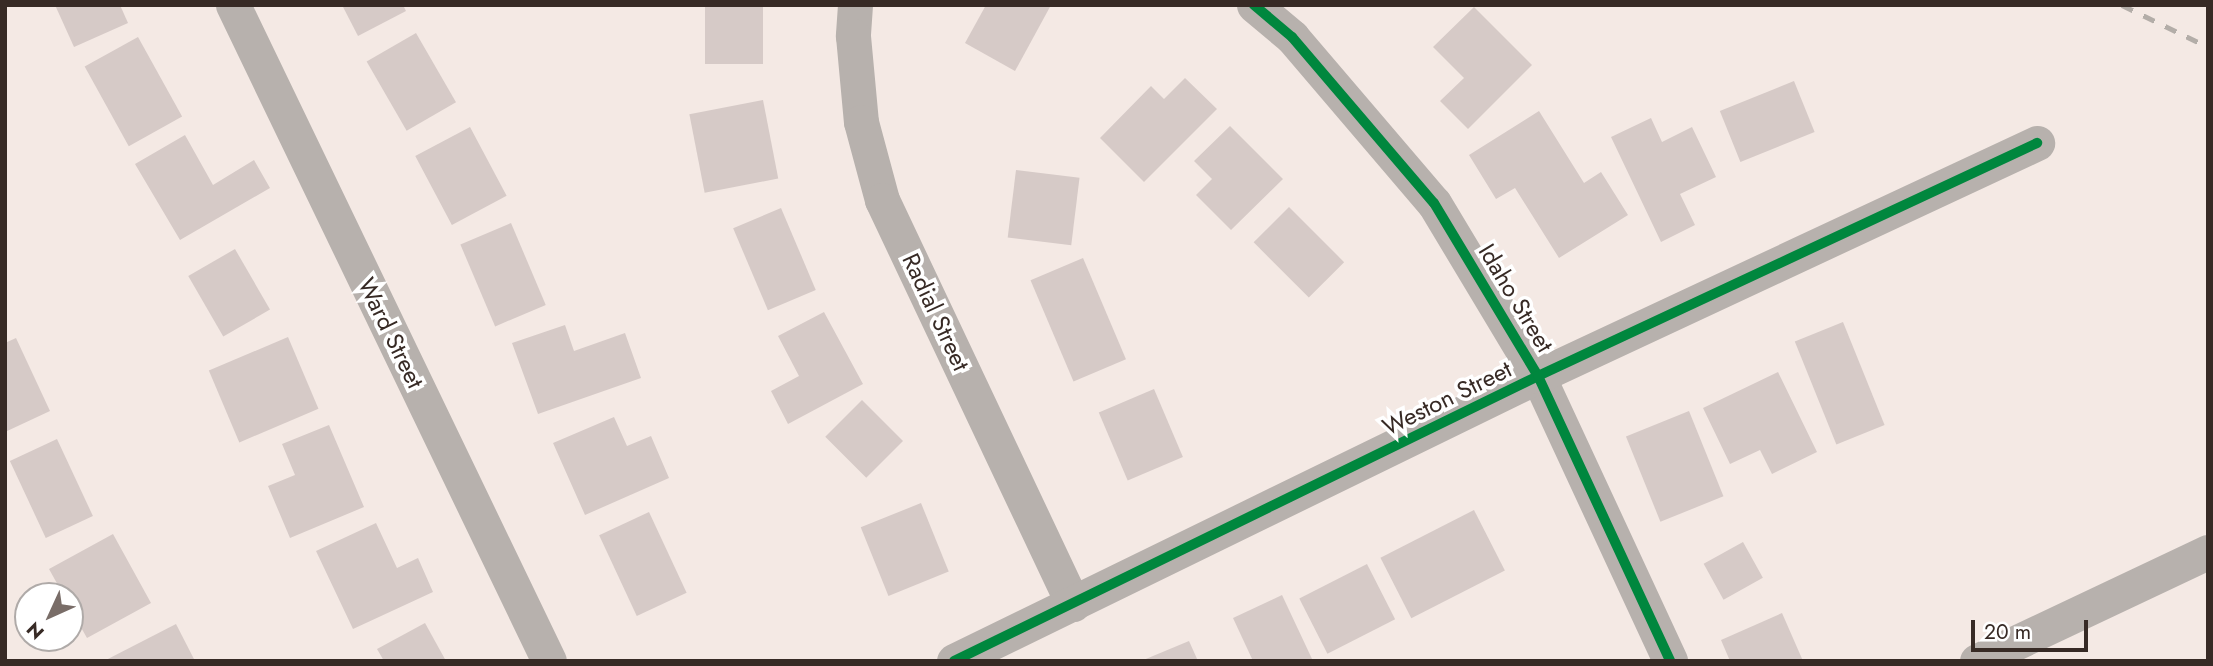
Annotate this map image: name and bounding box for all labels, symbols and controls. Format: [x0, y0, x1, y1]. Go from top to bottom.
street label: Idaho Street [1472, 239, 1560, 357]
street label: Radial Street [896, 249, 976, 375]
street label: Ward Street [352, 273, 430, 393]
street label: Weston Street [1378, 354, 1516, 442]
north arrow [14, 582, 84, 652]
scale bar [1975, 606, 2092, 650]
text: N [20, 616, 50, 646]
text: 20 m [1984, 617, 2031, 647]

